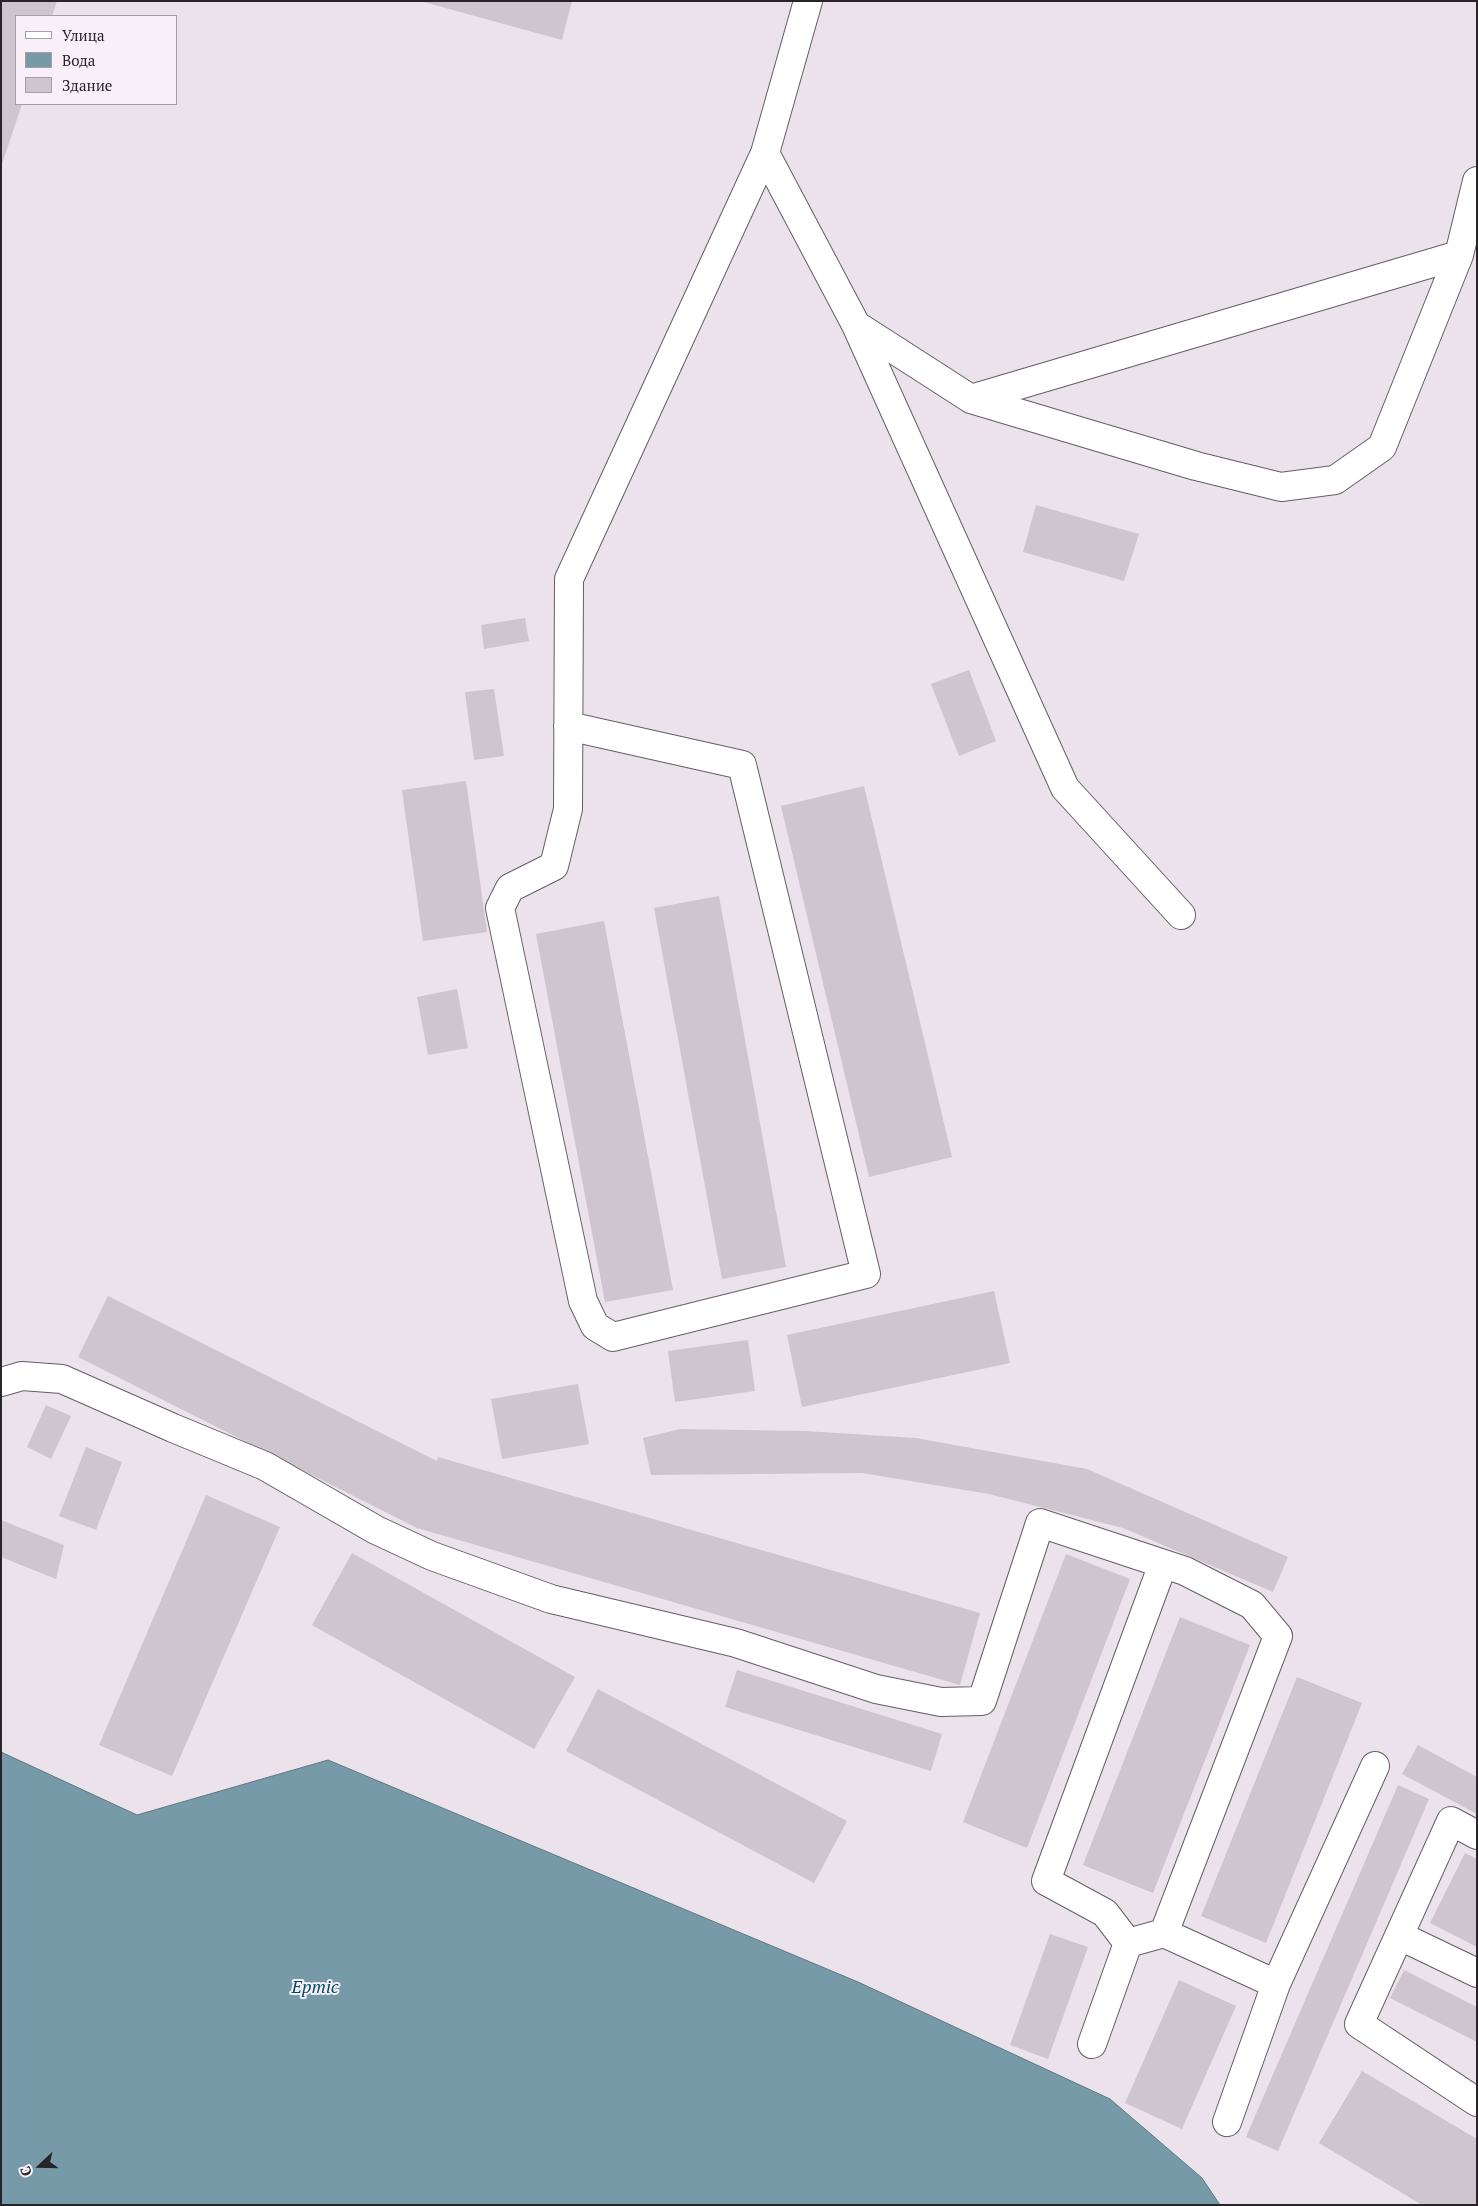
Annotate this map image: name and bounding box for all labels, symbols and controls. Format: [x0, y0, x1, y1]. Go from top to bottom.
legend [15, 15, 178, 105]
text: Улица [62, 25, 105, 45]
text: Вода [62, 50, 95, 70]
text: Здание [62, 75, 112, 95]
water label: Ертіс [291, 1977, 339, 1999]
north arrow [15, 2141, 65, 2191]
text: С [15, 2164, 36, 2179]

